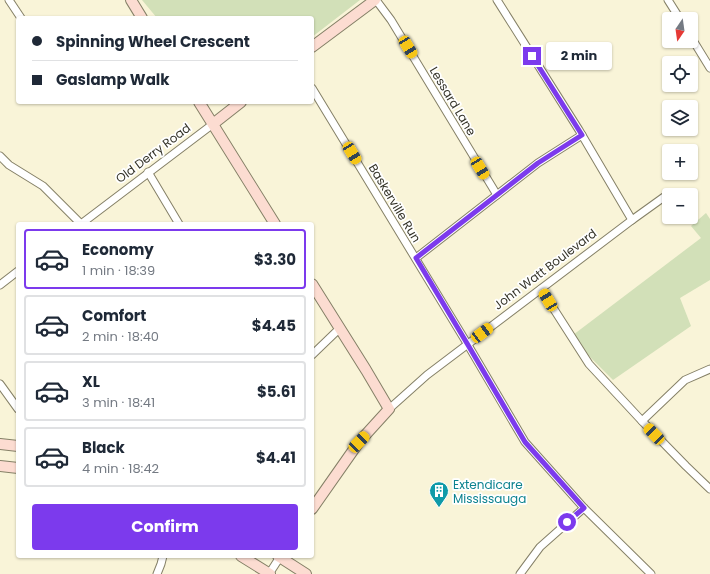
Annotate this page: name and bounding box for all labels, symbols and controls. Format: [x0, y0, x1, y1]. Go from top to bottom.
north arrow [662, 12, 698, 48]
map controls [662, 12, 698, 224]
text: Spinning Wheel Crescent [56, 31, 250, 52]
car [397, 34, 419, 60]
callout: 2 min [546, 42, 612, 70]
text: 2 min [561, 46, 597, 65]
route end [523, 47, 541, 65]
button: locate [662, 56, 698, 92]
street label: Lessard Lane [426, 63, 480, 139]
text: Gaslamp Walk [56, 69, 170, 90]
button: layers [662, 100, 698, 136]
street label: Old Derry Road [112, 119, 194, 187]
car [341, 140, 363, 166]
button: + [662, 144, 698, 180]
car [469, 155, 491, 181]
street label: Baskerville Run [365, 161, 425, 245]
button: − [662, 188, 698, 224]
street label: John Watt Boulevard [490, 225, 600, 313]
text: Economy [82, 239, 154, 260]
icon: car [34, 241, 70, 277]
text: $3.30 [254, 249, 296, 270]
text: 1 min · 18:39 [82, 261, 155, 280]
car [537, 287, 559, 313]
text: Comfort [82, 305, 146, 326]
icon: car [34, 307, 70, 343]
text: $4.45 [252, 315, 296, 336]
car [469, 321, 495, 345]
text: 2 min · 18:40 [82, 327, 159, 346]
text: XL [82, 371, 100, 392]
icon: car [34, 373, 70, 409]
text: $5.61 [257, 381, 296, 402]
text: 3 min · 18:41 [82, 393, 155, 412]
car [641, 421, 667, 447]
car [346, 429, 372, 455]
text: Black [82, 437, 125, 458]
icon: car [34, 439, 70, 475]
text: $4.41 [256, 447, 296, 468]
text: 4 min · 18:42 [82, 459, 159, 478]
place label: Extendicare Mississauga [453, 476, 526, 507]
building icon: Extendicare Mississauga [428, 480, 450, 508]
button: Confirm [32, 504, 298, 550]
route start [558, 513, 576, 531]

